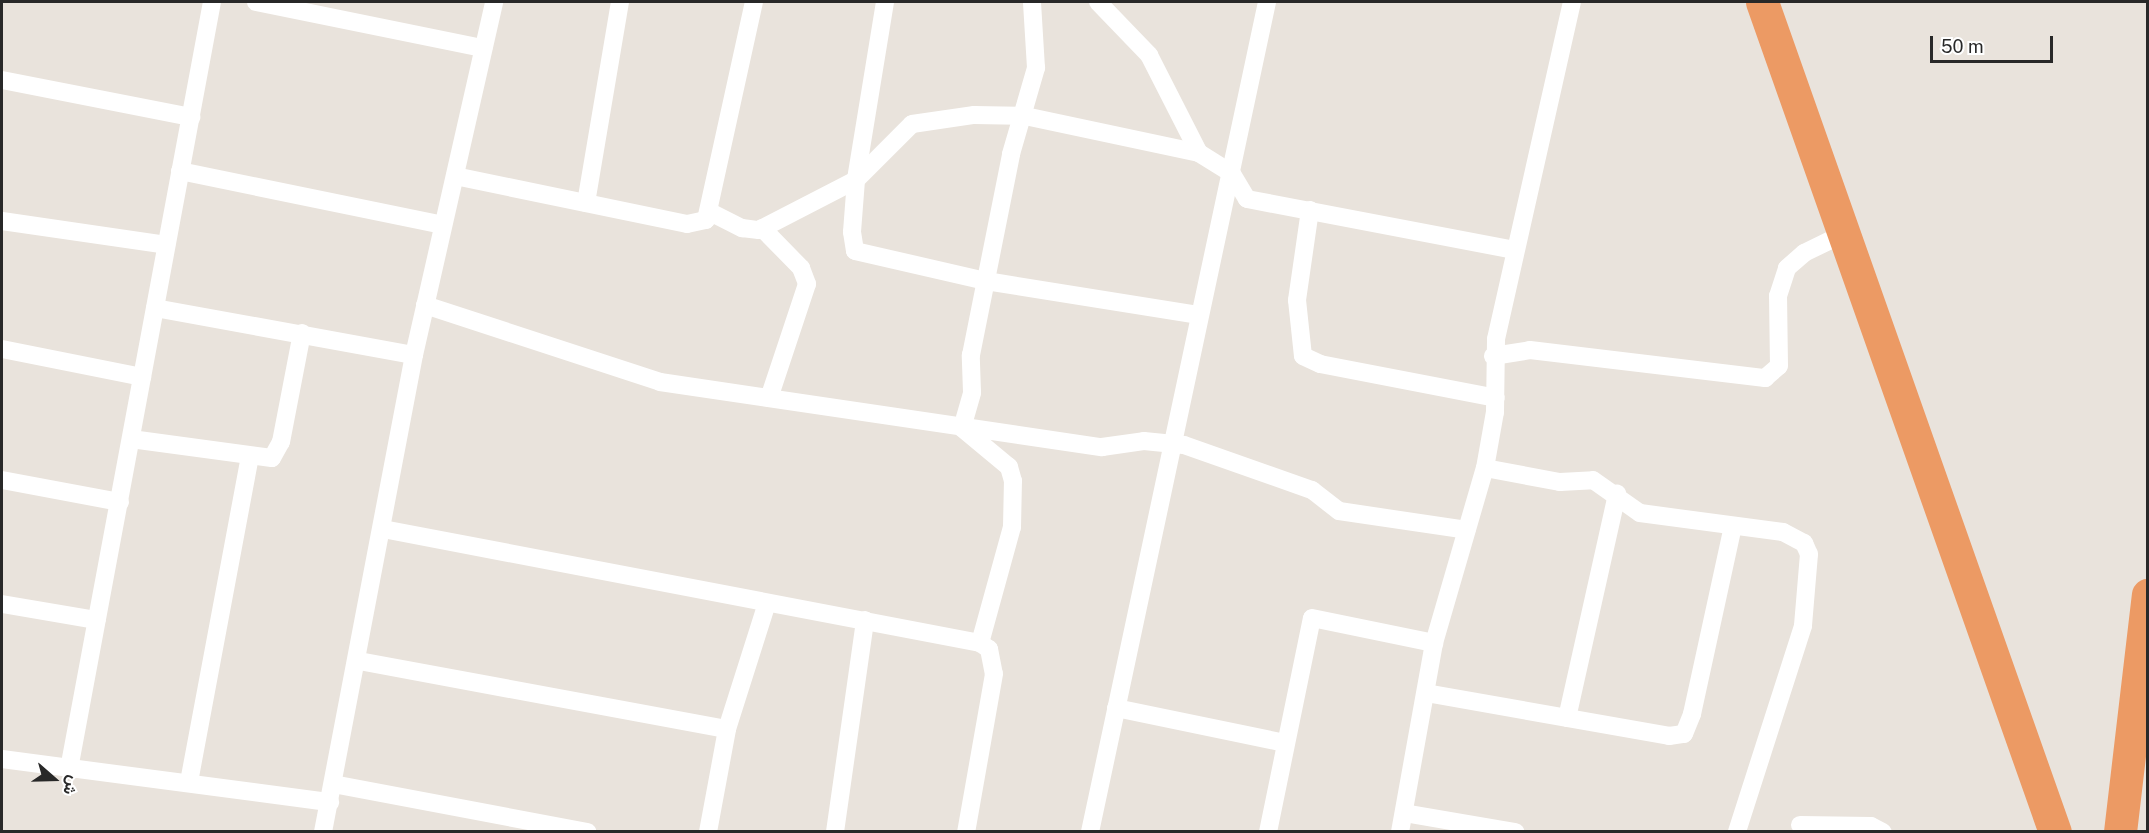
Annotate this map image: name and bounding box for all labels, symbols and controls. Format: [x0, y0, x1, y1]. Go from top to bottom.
scale bar [1933, 24, 2056, 62]
text: 50 m [1941, 36, 1984, 57]
north arrow [24, 749, 84, 809]
text: ش [59, 773, 84, 798]

